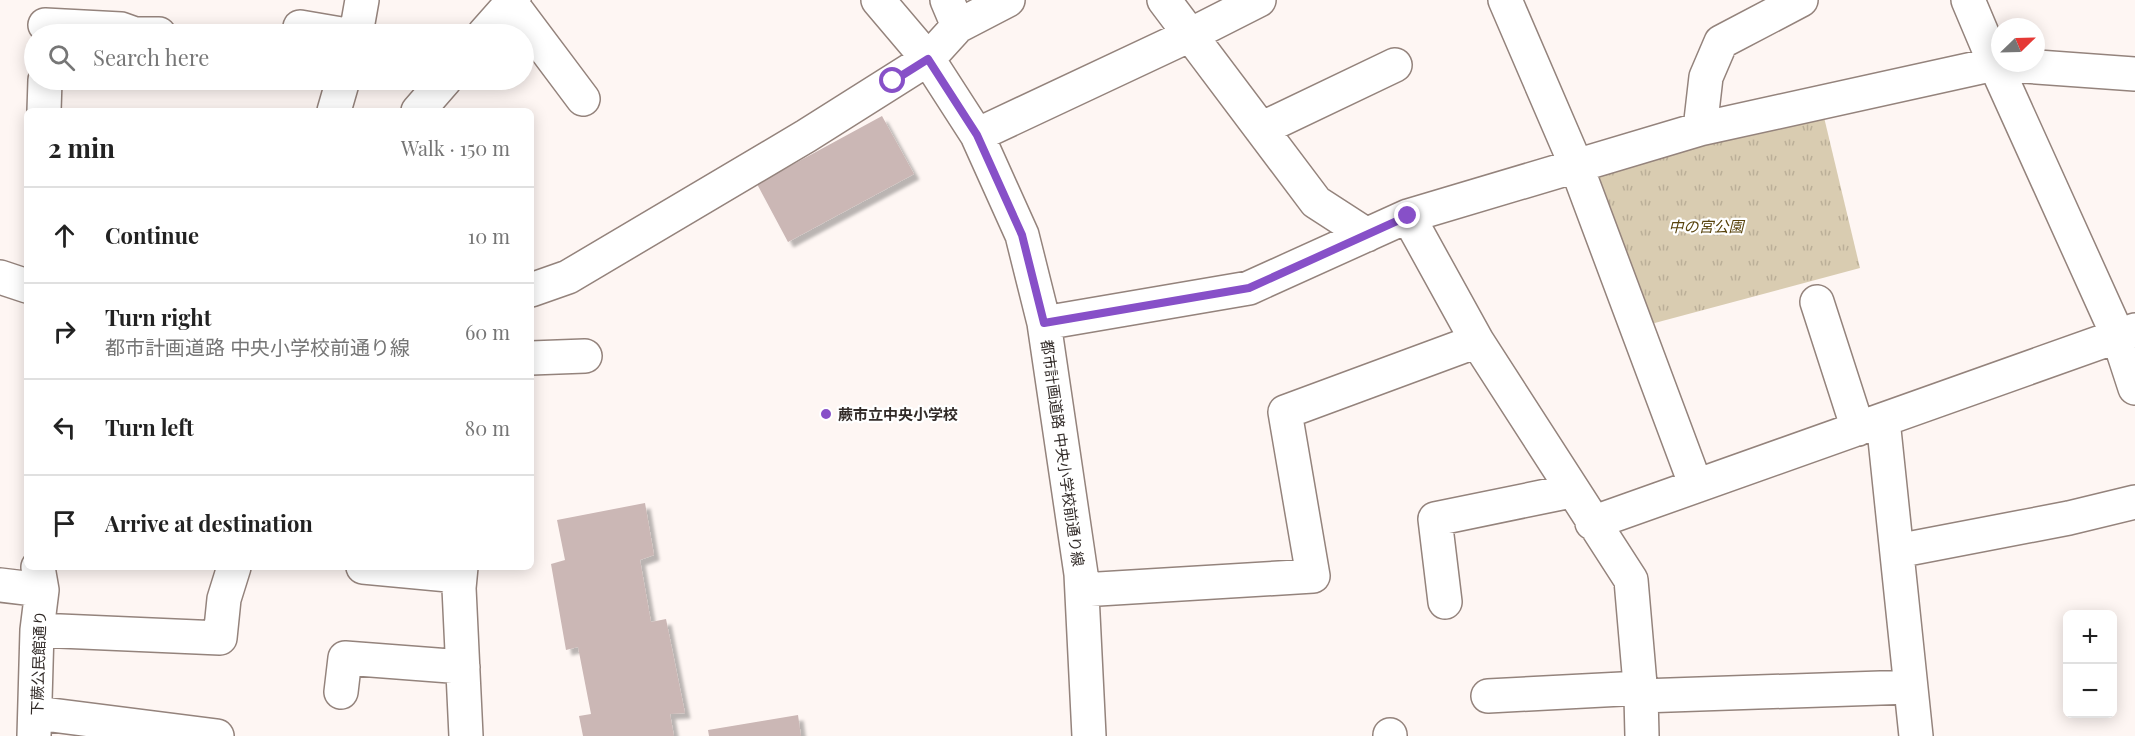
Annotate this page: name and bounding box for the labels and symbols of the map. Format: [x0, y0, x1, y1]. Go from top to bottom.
north arrow [1991, 18, 2045, 72]
route start [879, 67, 905, 93]
route end [1394, 202, 1420, 228]
park label: 中の宮公園 [1668, 216, 1745, 236]
street label: 都市計画道路 中央小学校前通り線 [1037, 338, 1089, 568]
place label: 蕨市立中央小学校 [838, 404, 958, 424]
marker: 蕨市立中央小学校 [819, 407, 833, 421]
street label: 下蕨公民館通り [26, 610, 50, 716]

